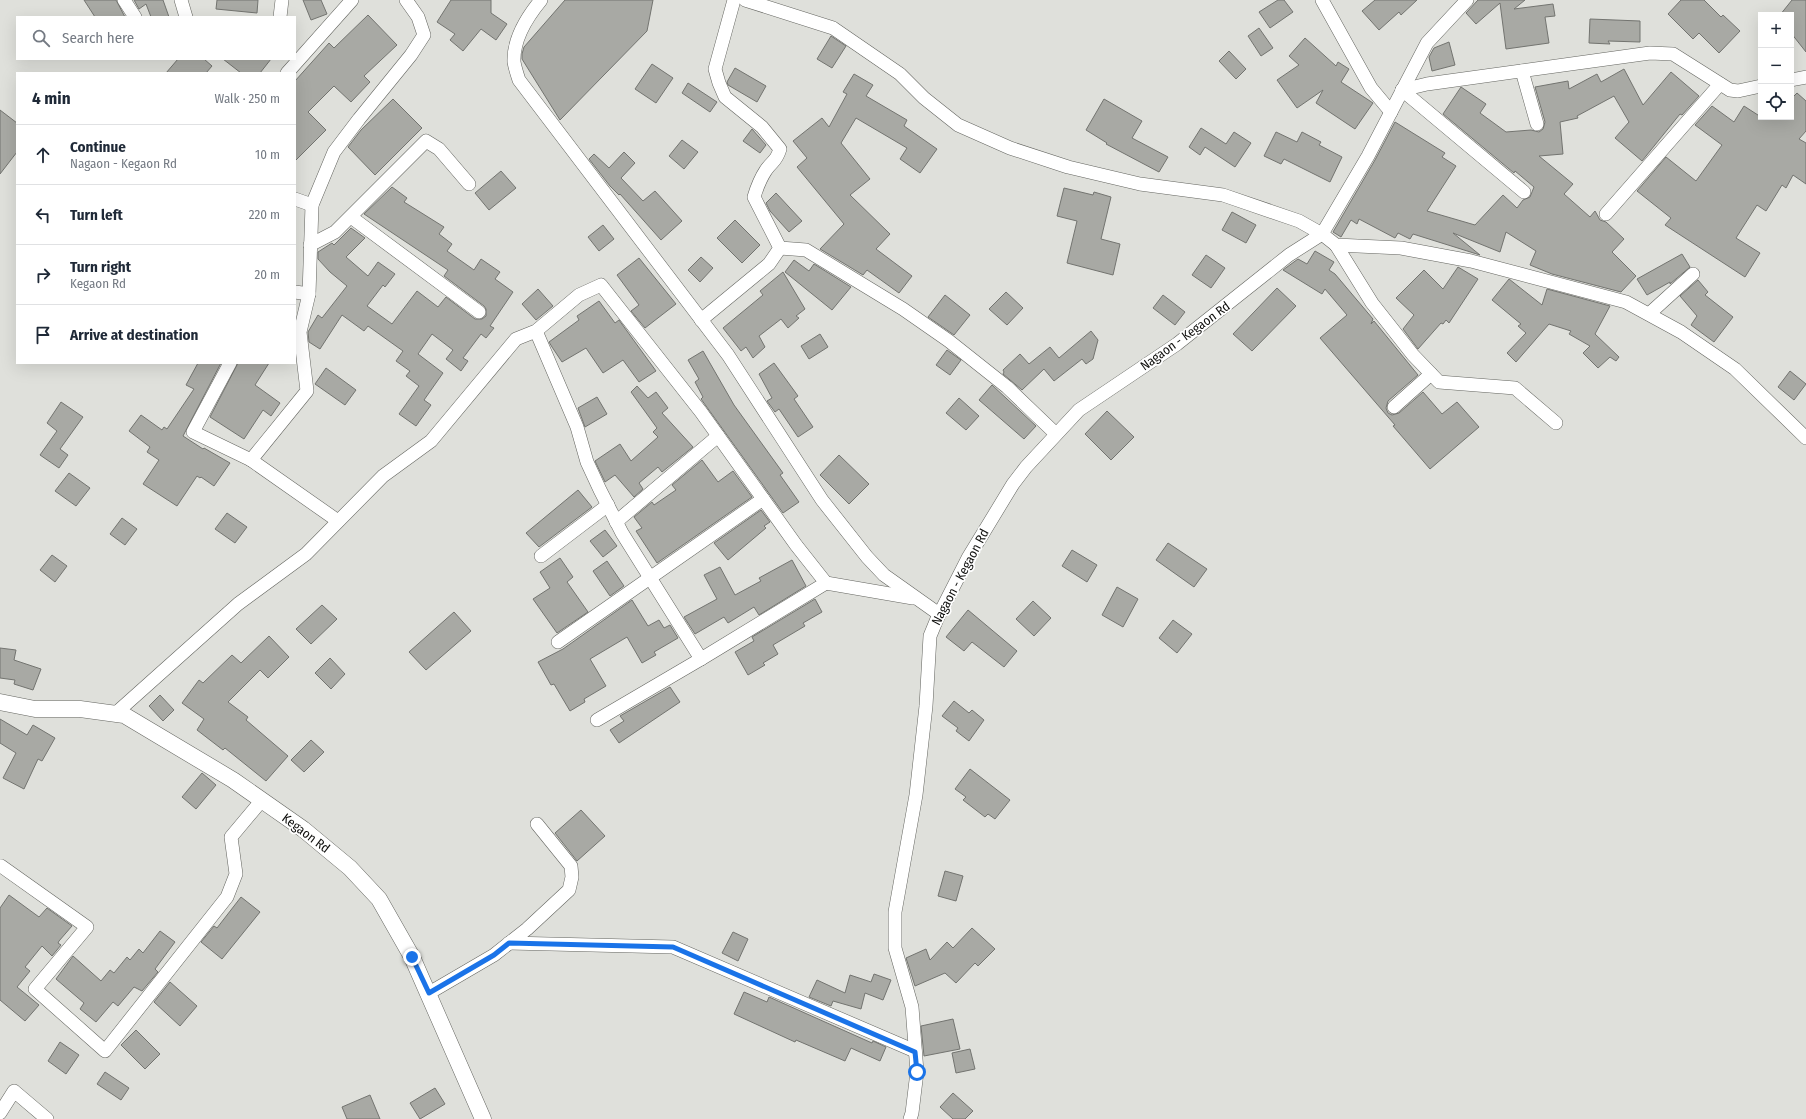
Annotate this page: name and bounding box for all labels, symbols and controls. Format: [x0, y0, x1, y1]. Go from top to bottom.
map controls [1758, 12, 1794, 120]
button: + [1758, 12, 1794, 48]
search box [16, 16, 296, 60]
icon: search [30, 27, 52, 49]
text: Search here [62, 29, 134, 47]
button: − [1758, 48, 1794, 84]
button: locate [1758, 84, 1794, 120]
text: 4 min [32, 88, 71, 109]
text: Walk · 250 m [215, 91, 280, 106]
text: Continue [70, 138, 126, 156]
icon: ahead [32, 144, 54, 166]
text: 10 m [255, 147, 280, 162]
text: Nagaon - Kegaon Rd [70, 156, 177, 171]
icon: left [32, 204, 54, 226]
text: Turn left [70, 206, 123, 224]
text: 220 m [249, 207, 280, 222]
text: Turn right [70, 258, 131, 276]
icon: right [32, 264, 54, 286]
text: 20 m [254, 267, 280, 282]
text: Kegaon Rd [70, 276, 126, 291]
street label: Nagaon - Kegaon Rd [1137, 299, 1233, 373]
icon: arrive [32, 324, 54, 346]
text: Arrive at destination [70, 326, 198, 344]
street label: Nagaon - Kegaon Rd [928, 526, 992, 628]
street label: Kegaon Rd [279, 810, 333, 856]
route end [403, 948, 421, 966]
route start [908, 1063, 926, 1081]

